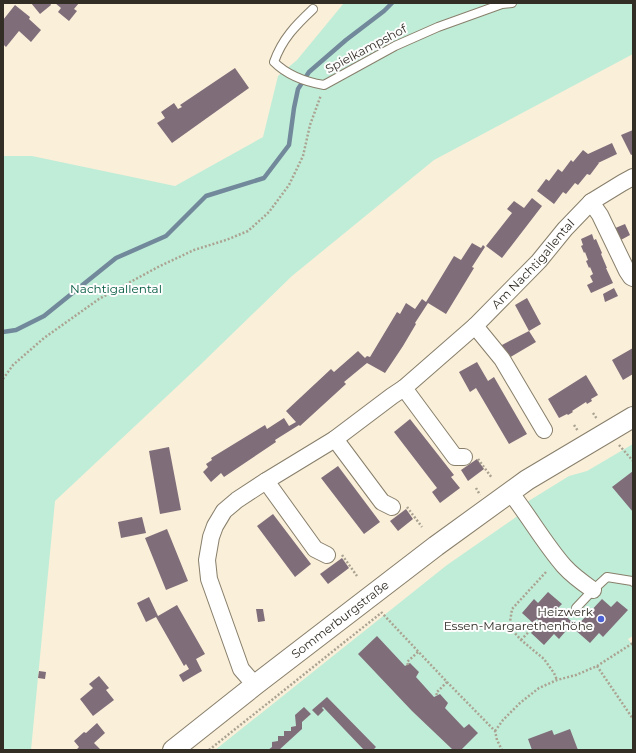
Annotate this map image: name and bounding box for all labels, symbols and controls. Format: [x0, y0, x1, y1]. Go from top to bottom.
street label: Spielkampshof [323, 20, 410, 76]
street label: Am Nachtigallental [488, 216, 578, 312]
park label: Nachtigallental [70, 281, 162, 296]
street label: Sommerburgstraße [288, 577, 392, 661]
place label: Heizwerk Essen-Margarethenhöhe [444, 604, 594, 633]
marker: Heizwerk Essen-Margarethenhöhe [596, 614, 606, 624]

